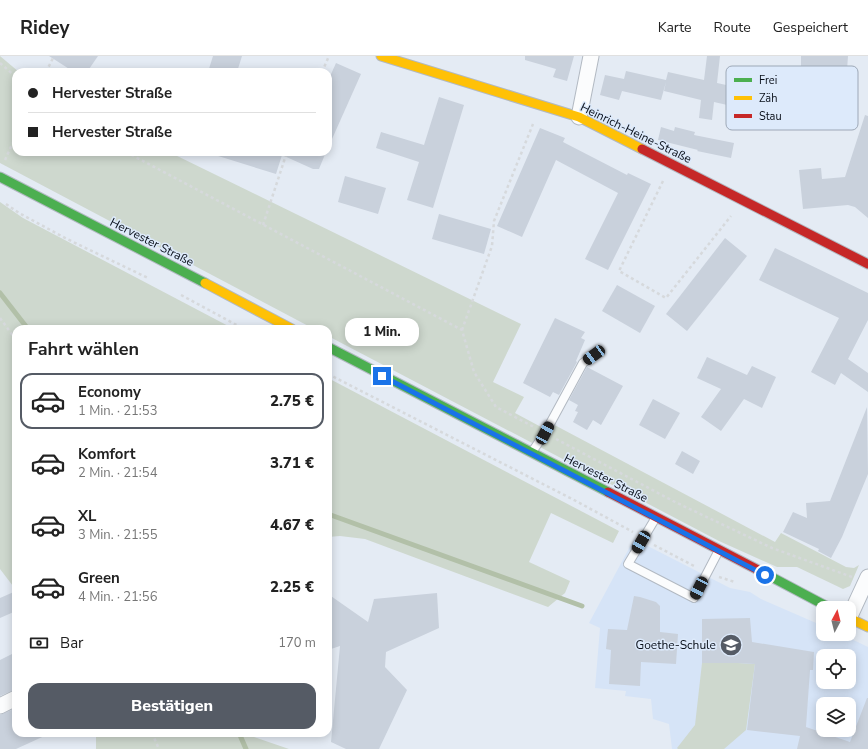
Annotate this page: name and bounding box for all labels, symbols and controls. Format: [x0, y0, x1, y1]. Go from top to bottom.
text: Ridey [20, 15, 69, 41]
text: Karte [658, 18, 692, 37]
text: Route [714, 18, 751, 37]
text: Gespeichert [773, 18, 848, 37]
legend [726, 66, 858, 130]
text: Frei [759, 73, 777, 88]
text: Hervester Straße [52, 83, 172, 103]
text: Zäh [759, 91, 777, 106]
street label: Heinrich-Heine-Straße [578, 99, 694, 167]
text: Stau [759, 109, 782, 124]
text: Hervester Straße [52, 122, 172, 142]
street label: Hervester Straße [107, 214, 197, 270]
callout: 1 Min. [345, 318, 419, 346]
text: 1 Min. [363, 323, 401, 341]
text: Fahrt wählen [28, 337, 139, 361]
car [581, 343, 607, 367]
route end [373, 367, 391, 385]
text: Economy [78, 382, 141, 402]
icon: car [30, 383, 66, 419]
text: 2.75 € [270, 391, 314, 411]
text: 1 Min. · 21:53 [78, 402, 157, 420]
car [534, 420, 556, 446]
text: Komfort [78, 444, 136, 464]
icon: car [30, 445, 66, 481]
street label: Hervester Straße [561, 450, 651, 506]
text: 3.71 € [270, 453, 314, 473]
text: 2 Min. · 21:54 [78, 464, 157, 482]
text: XL [78, 506, 97, 526]
icon: car [30, 507, 66, 543]
text: 4.67 € [270, 515, 314, 535]
text: 3 Min. · 21:55 [78, 526, 157, 544]
car [630, 529, 652, 555]
route start [756, 566, 774, 584]
text: Green [78, 568, 120, 588]
icon: car [30, 569, 66, 605]
car [688, 575, 710, 601]
text: 2.25 € [270, 577, 314, 597]
text: 4 Min. · 21:56 [78, 588, 157, 606]
north arrow [816, 601, 856, 641]
map controls [816, 601, 856, 737]
icon: cash [28, 632, 50, 654]
school or university icon: Goethe-Schule [718, 632, 744, 658]
text: Bar [60, 633, 83, 653]
text: 170 m [278, 634, 316, 652]
place label: Goethe-Schule [635, 637, 716, 653]
button: locate [816, 649, 856, 689]
button: Bestätigen [28, 683, 316, 729]
button: layers [816, 697, 856, 737]

